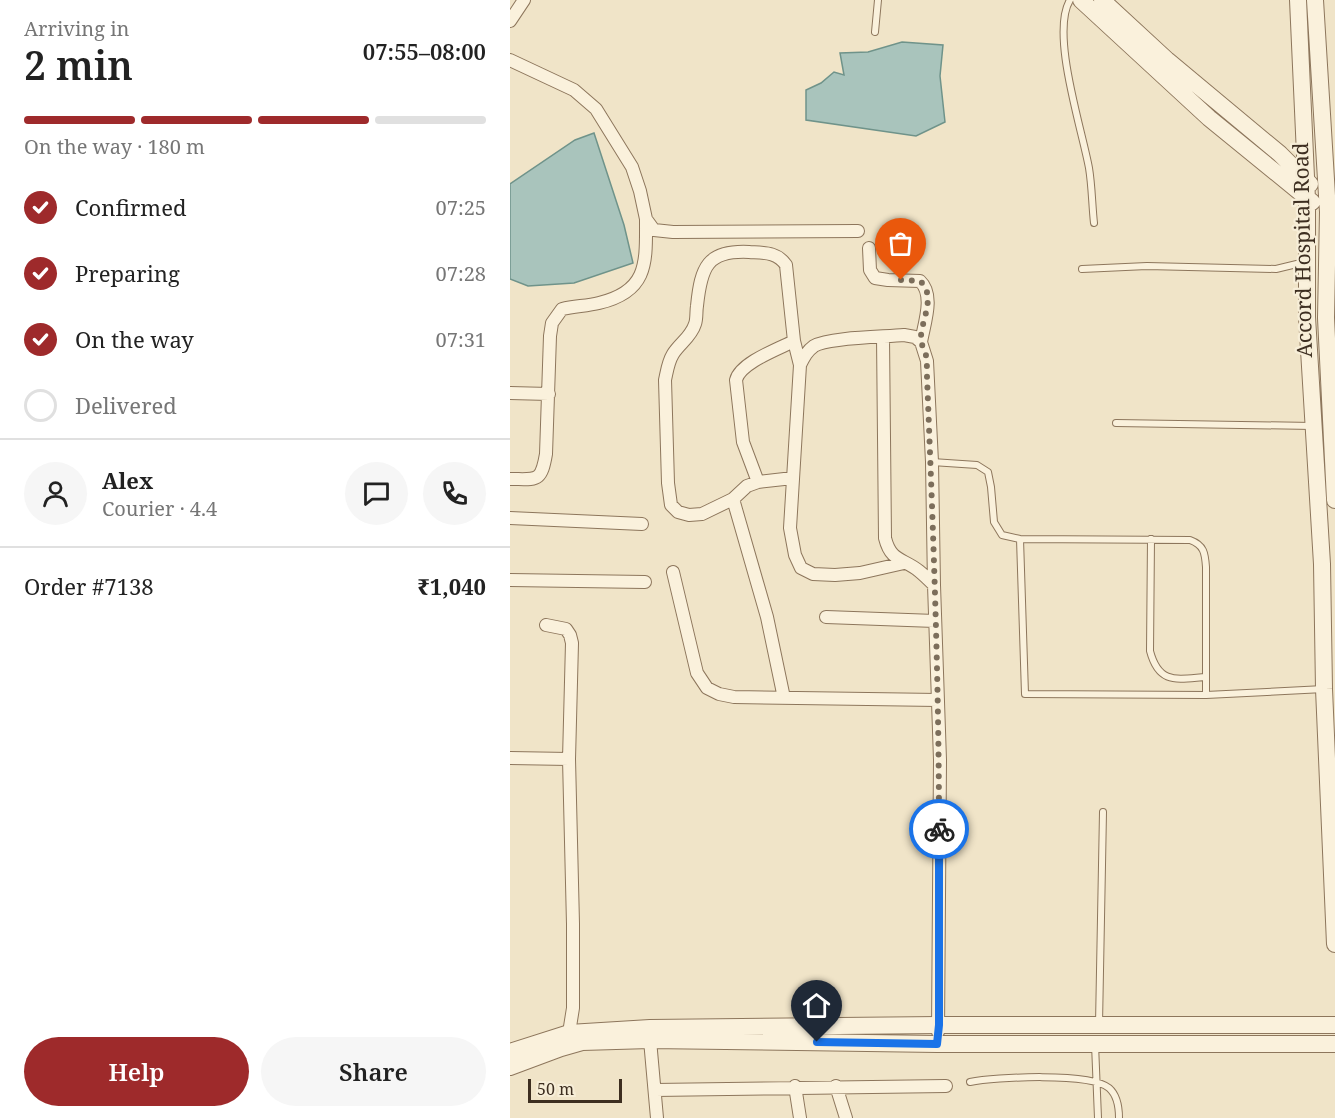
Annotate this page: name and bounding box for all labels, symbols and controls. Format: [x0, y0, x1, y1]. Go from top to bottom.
text: Arriving in [24, 15, 129, 42]
text: 07:55–08:00 [363, 36, 486, 66]
text: 2 min [24, 38, 133, 91]
text: On the way · 180 m [24, 133, 205, 160]
street label: Accord Hospital Road [1286, 142, 1318, 358]
icon: check [24, 191, 57, 224]
text: Confirmed [75, 192, 186, 222]
text: 07:25 [436, 194, 486, 221]
pin [875, 218, 926, 280]
icon: bag [884, 227, 917, 260]
icon: check [24, 257, 57, 290]
text: Preparing [75, 258, 180, 288]
text: 07:28 [436, 260, 486, 287]
icon: check [24, 323, 57, 356]
text: On the way [75, 324, 194, 354]
text: 07:31 [436, 326, 486, 353]
text: Delivered [75, 390, 177, 420]
button: person [24, 462, 87, 525]
button: chat [345, 462, 408, 525]
button: phone [423, 462, 486, 525]
text: Alex [102, 465, 153, 495]
text: Courier · 4.4 [102, 495, 217, 522]
text: Order #7138 [24, 571, 154, 601]
text: ₹1,040 [418, 571, 486, 601]
courier [909, 799, 969, 859]
icon: bike [923, 813, 956, 846]
pin [791, 980, 842, 1042]
icon: home [800, 989, 833, 1022]
button: Help [24, 1037, 249, 1106]
button: Share [261, 1037, 486, 1106]
scale bar [528, 1076, 622, 1104]
text: 50 m [537, 1078, 574, 1100]

